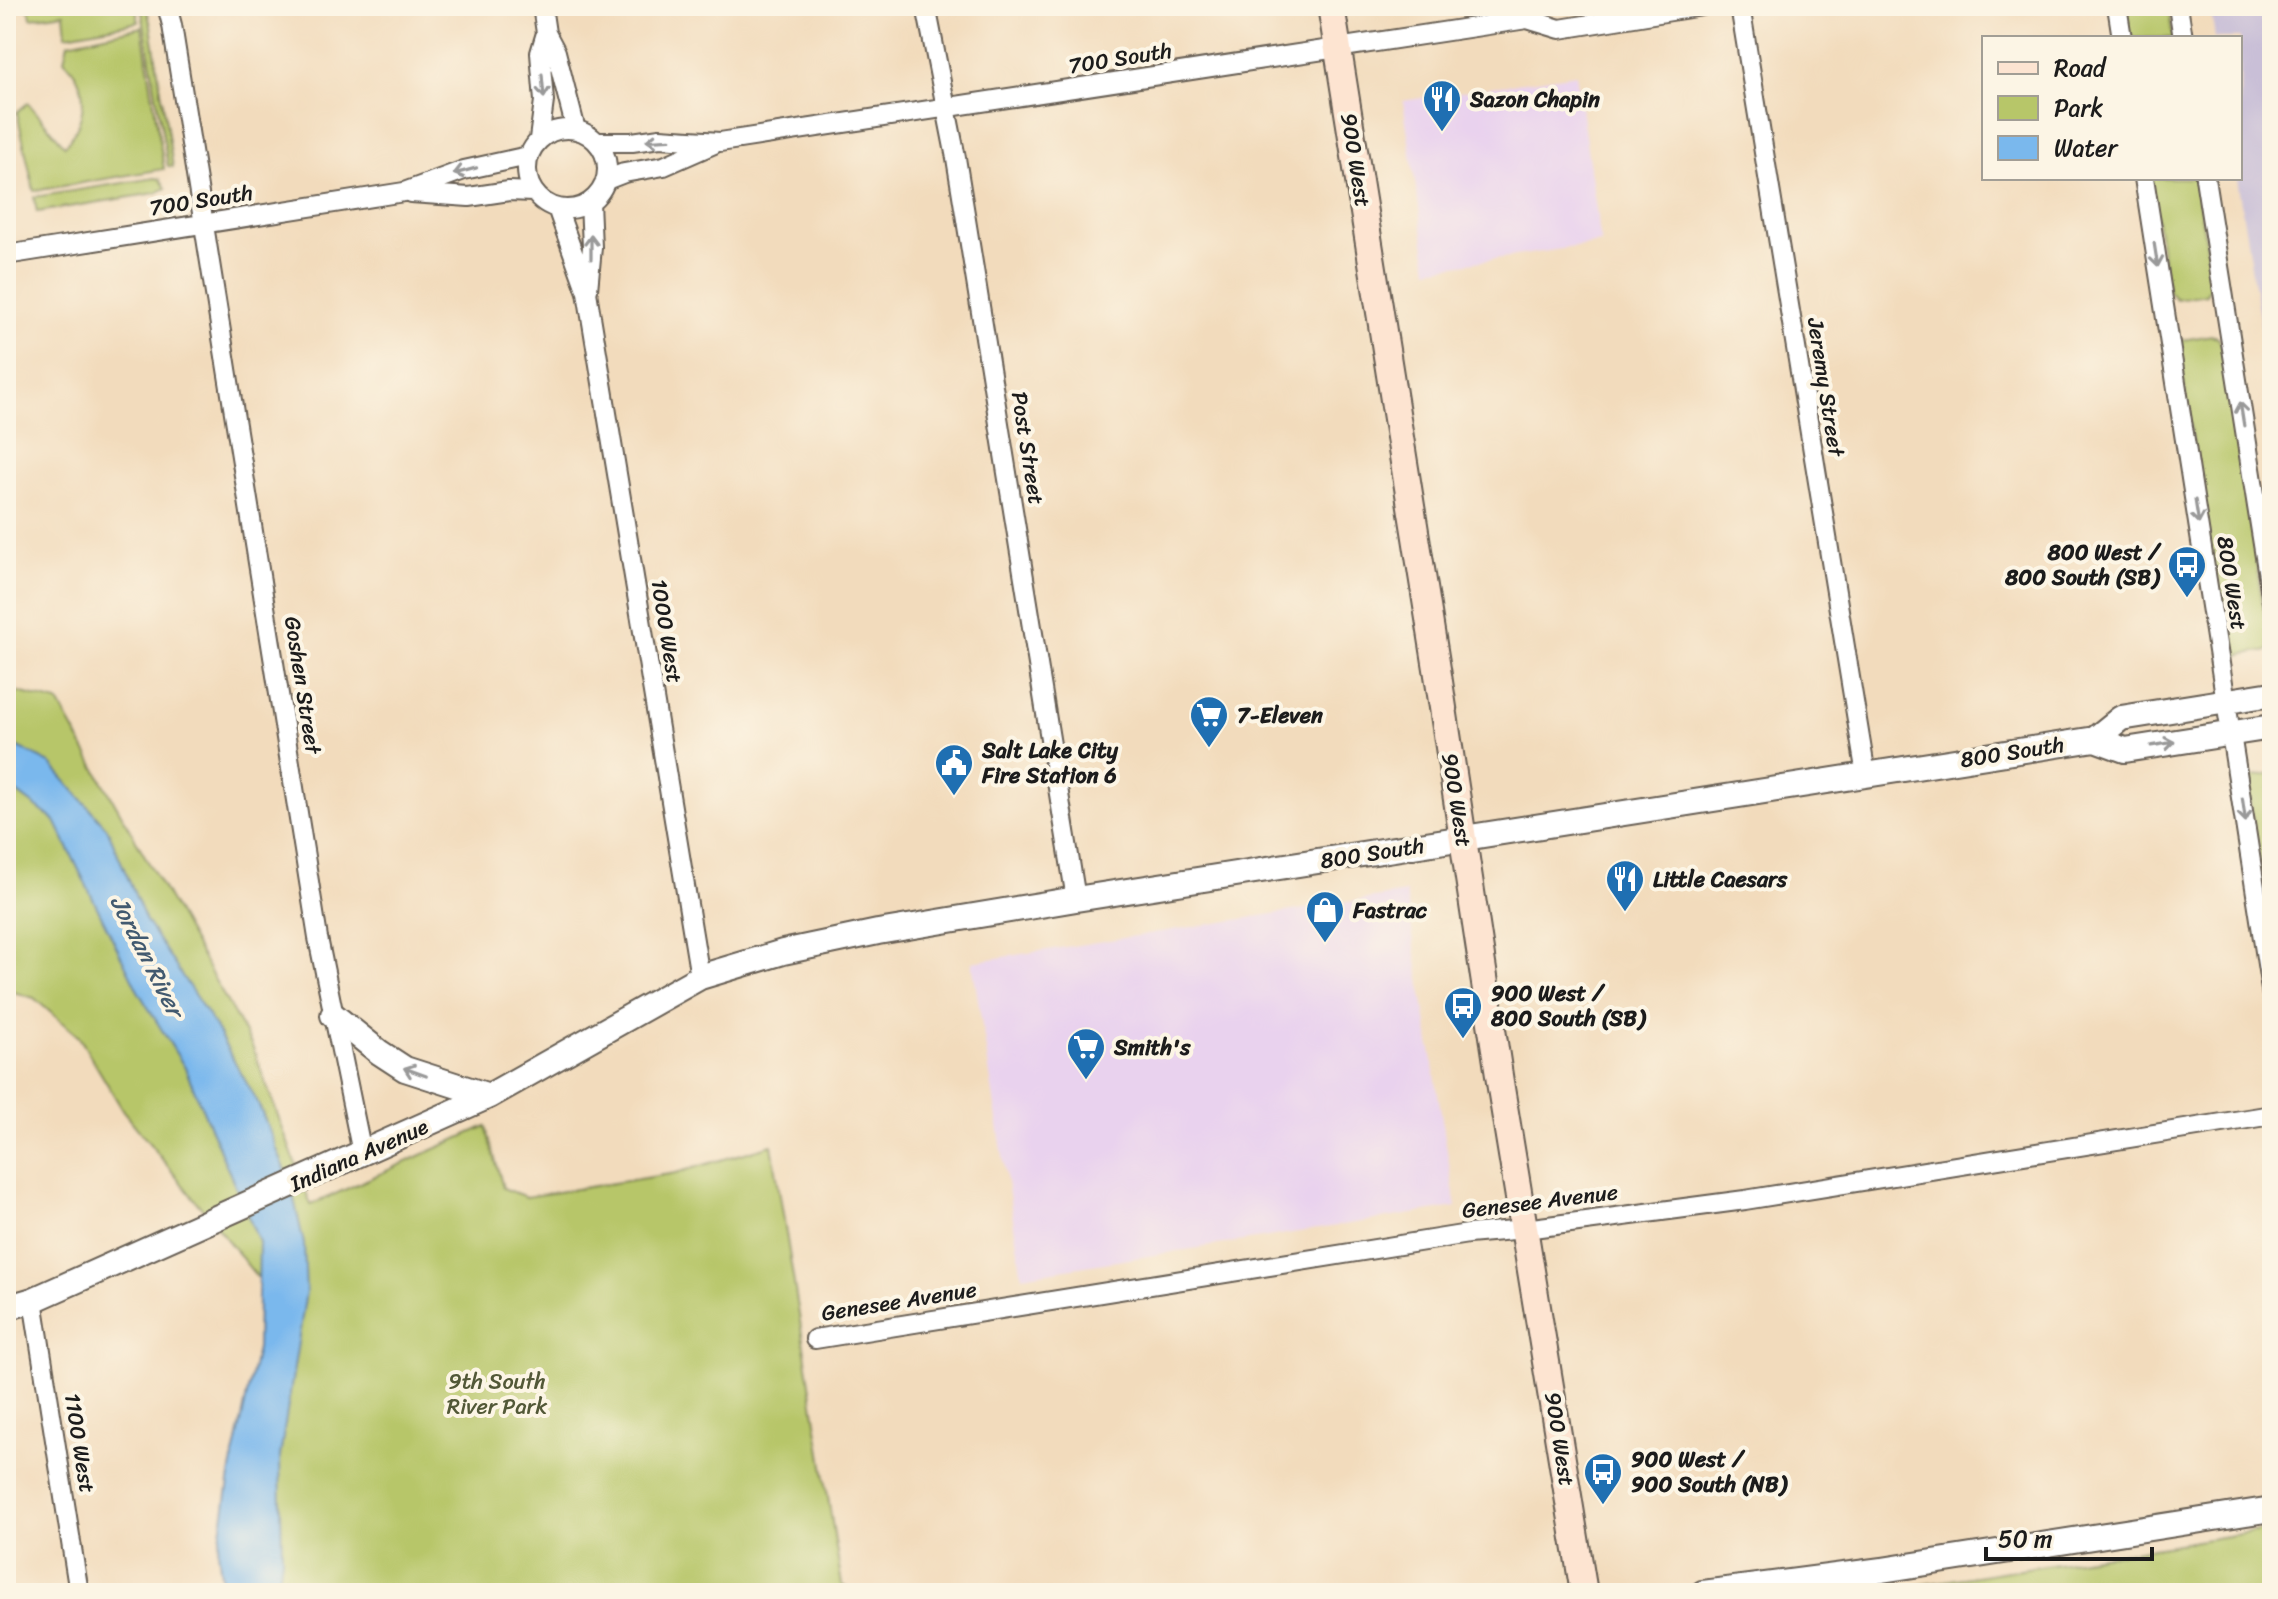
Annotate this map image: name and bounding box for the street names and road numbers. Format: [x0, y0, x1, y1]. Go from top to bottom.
street label: 700 South [1066, 31, 1174, 85]
street label: 900 West [1329, 110, 1383, 210]
street label: 700 South [147, 173, 255, 227]
street label: Jeremy Street [1796, 314, 1856, 460]
street label: Post Street [1000, 389, 1056, 508]
street label: 800 West [2205, 533, 2259, 633]
street label: 1000 West [640, 576, 695, 686]
street label: Goshen Street [273, 613, 333, 758]
street label: 800 South [1957, 725, 2067, 779]
street label: 900 West [1430, 750, 1484, 850]
street label: 800 South [1317, 826, 1427, 880]
street label: Indiana Avenue [282, 1107, 435, 1203]
street label: Genesee Avenue [1460, 1172, 1620, 1230]
street label: Genesee Avenue [818, 1269, 980, 1333]
street label: 900 West [1533, 1389, 1587, 1489]
street label: 1100 West [53, 1390, 107, 1496]

